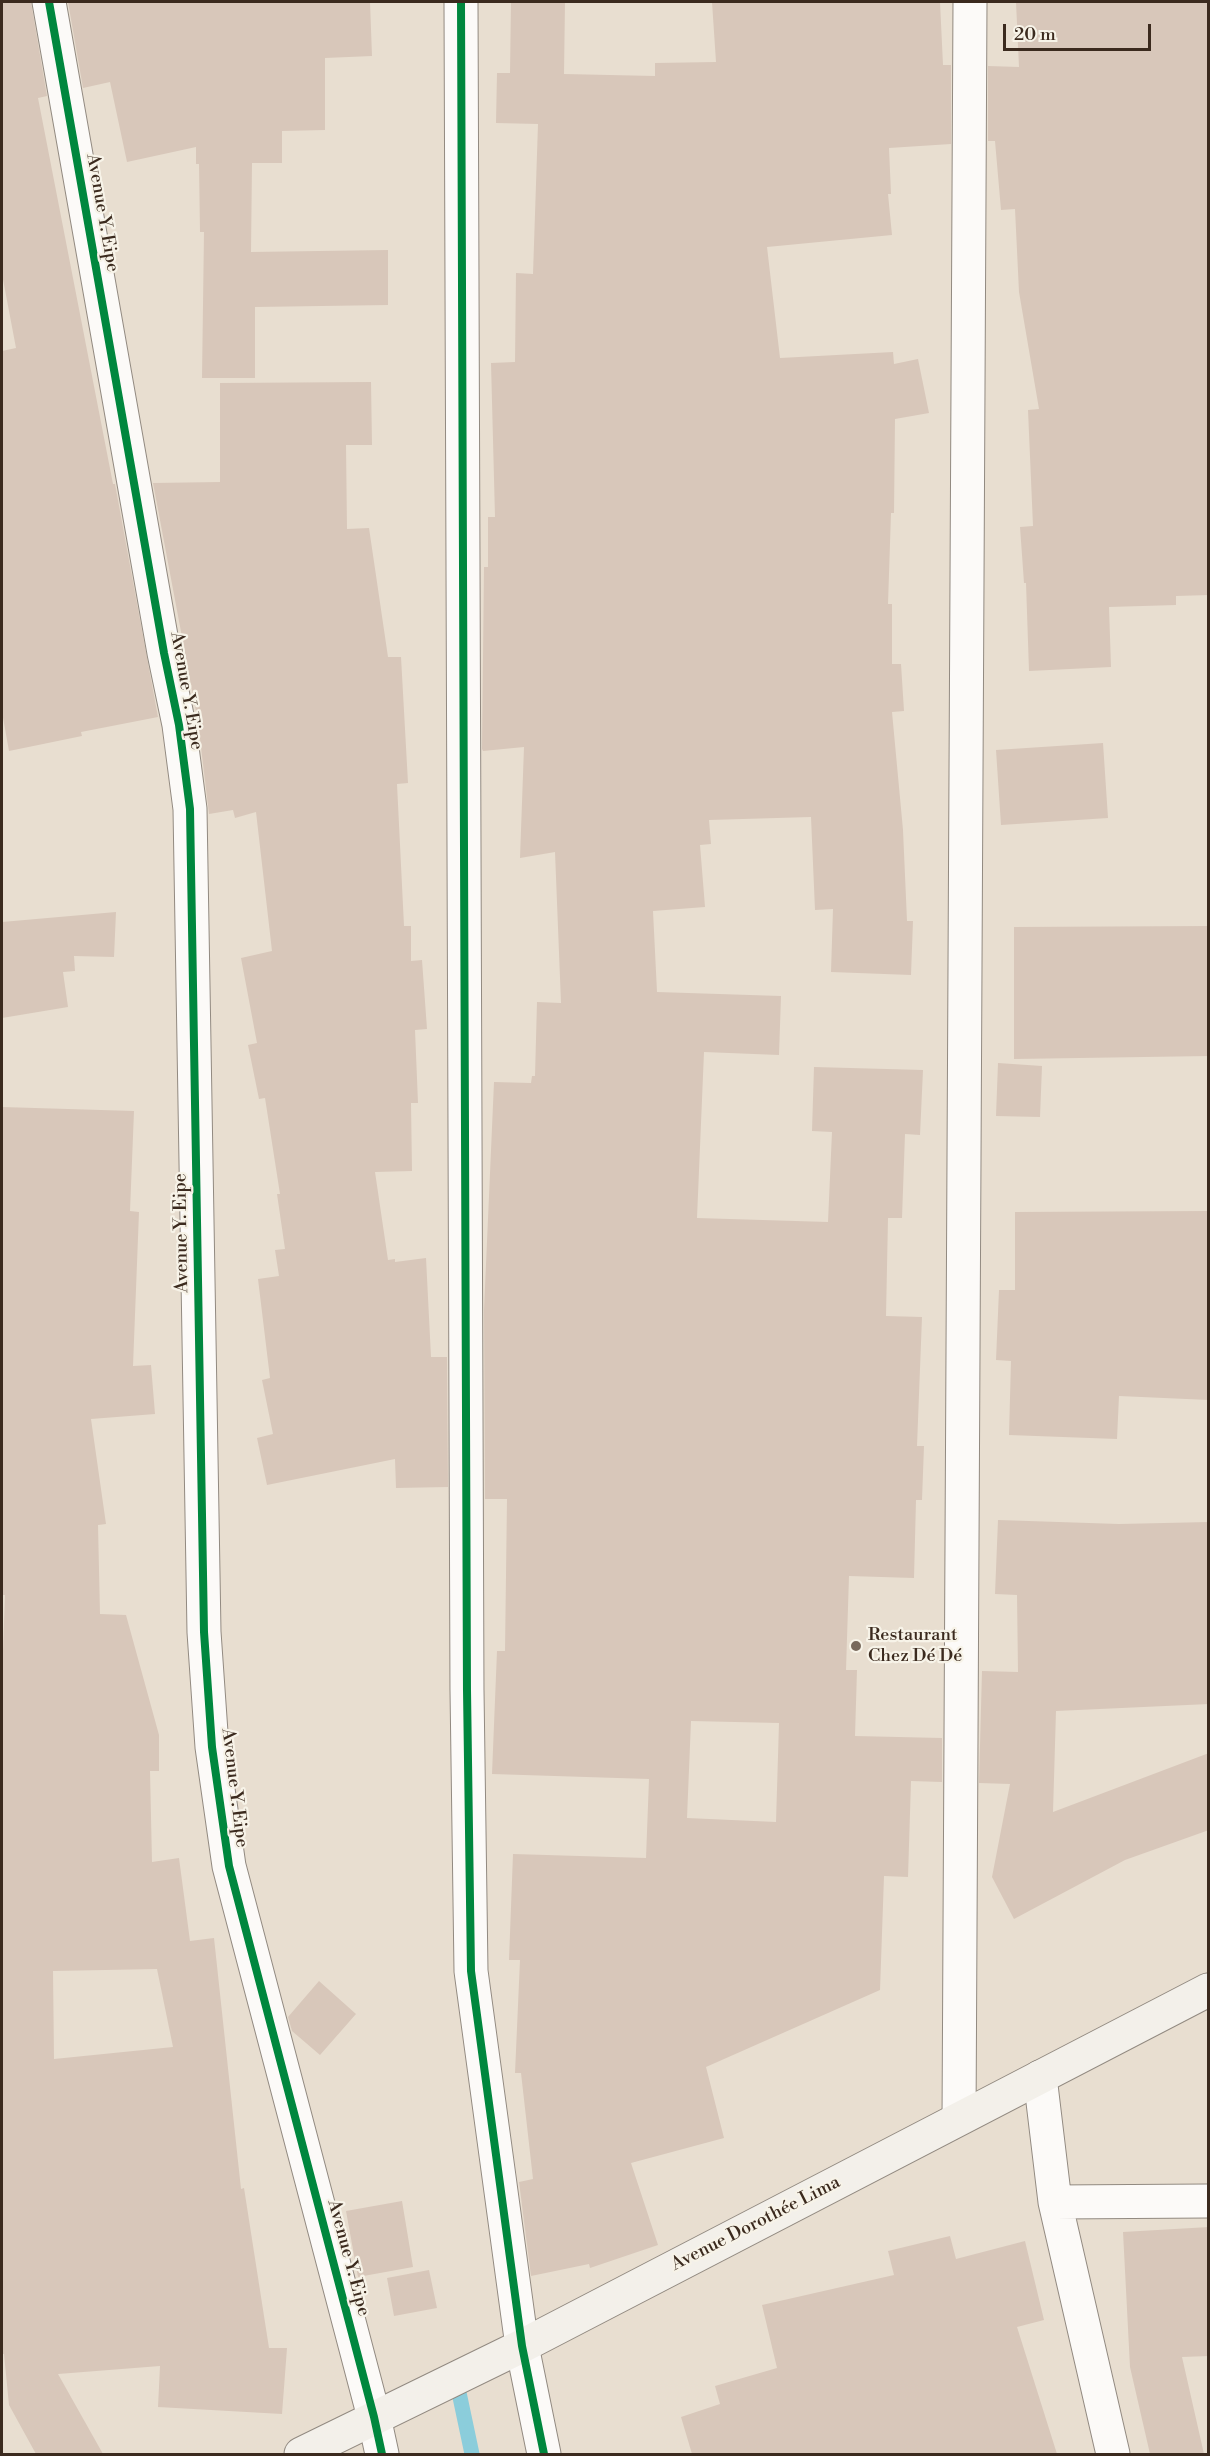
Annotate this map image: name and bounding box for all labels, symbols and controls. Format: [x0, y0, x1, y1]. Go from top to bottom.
scale bar [1006, 12, 1154, 50]
text: 20 m [1014, 23, 1056, 46]
street label: Avenue Y. Eipe [81, 152, 123, 274]
street label: Avenue Y. Eipe [165, 630, 207, 752]
street label: Avenue Y. Eipe [170, 1173, 194, 1293]
place label: Restaurant Chez Dé Dé [868, 1625, 962, 1668]
marker: Restaurant Chez Dé Dé [849, 1639, 863, 1653]
street label: Avenue Y. Eipe [216, 1727, 252, 1849]
street label: Avenue Dorothée Lima [668, 2172, 844, 2276]
street label: Avenue Y. Eipe [322, 2197, 374, 2319]

